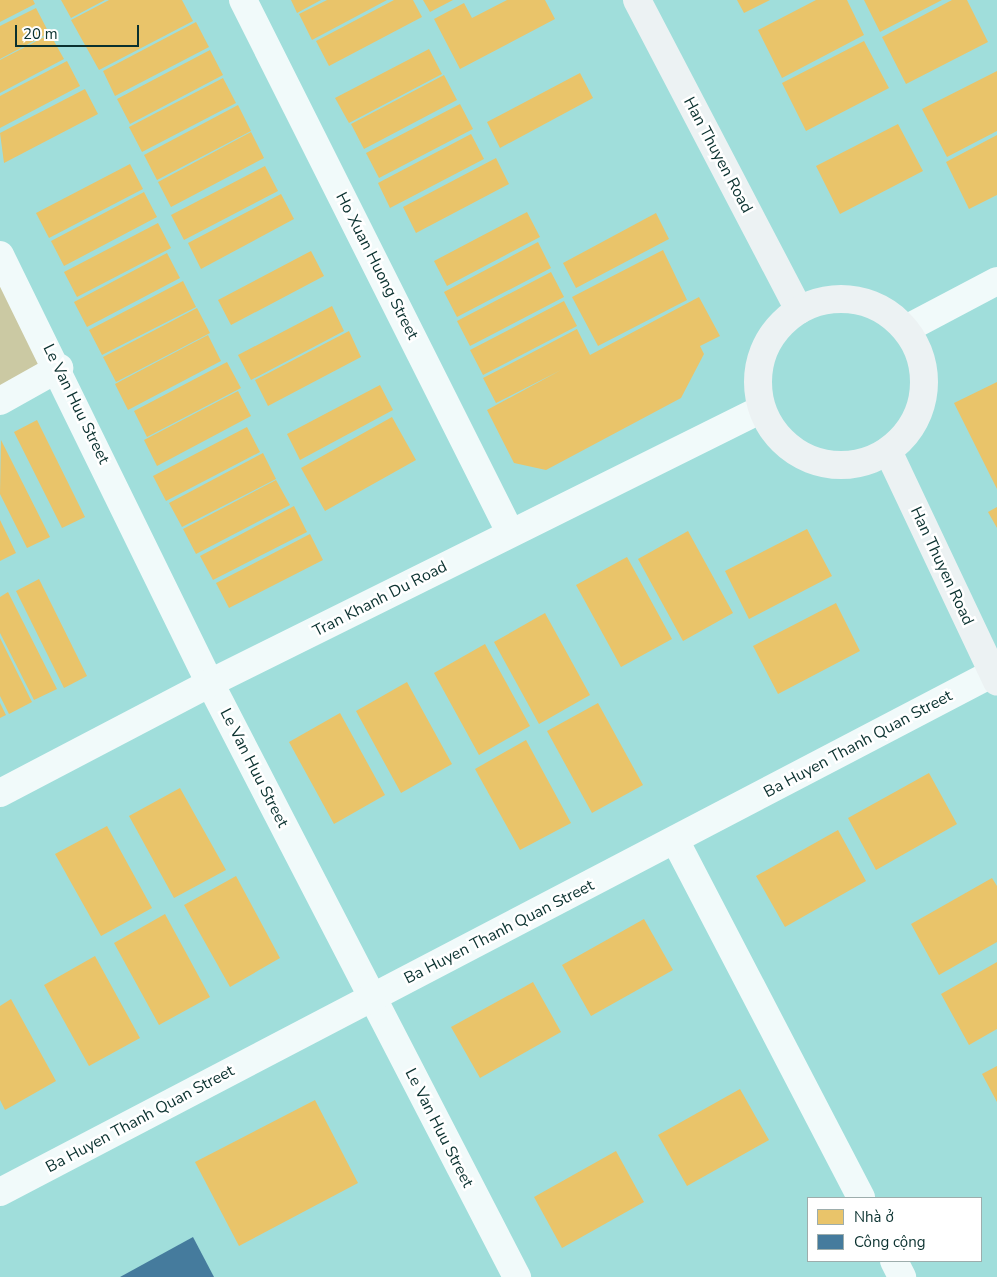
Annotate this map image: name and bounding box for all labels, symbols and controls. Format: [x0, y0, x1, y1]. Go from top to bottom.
scale bar [18, 15, 141, 47]
text: 20 m [23, 24, 58, 44]
street label: Han Thuyen Road [679, 94, 757, 216]
street label: Ho Xuan Huong Street [332, 189, 422, 343]
street label: Le Van Huu Street [39, 341, 113, 467]
street label: Han Thuyen Road [906, 504, 978, 628]
street label: Tran Khanh Du Road [310, 557, 450, 641]
street label: Ba Huyen Thanh Quan Street [761, 686, 955, 802]
street label: Le Van Huu Street [216, 705, 292, 831]
street label: Ba Huyen Thanh Quan Street [401, 876, 597, 988]
street label: Ba Huyen Thanh Quan Street [43, 1061, 237, 1177]
street label: Le Van Huu Street [401, 1065, 477, 1191]
legend [807, 1197, 982, 1262]
text: Nhà ở [854, 1207, 894, 1227]
text: Công cộng [854, 1232, 926, 1252]

